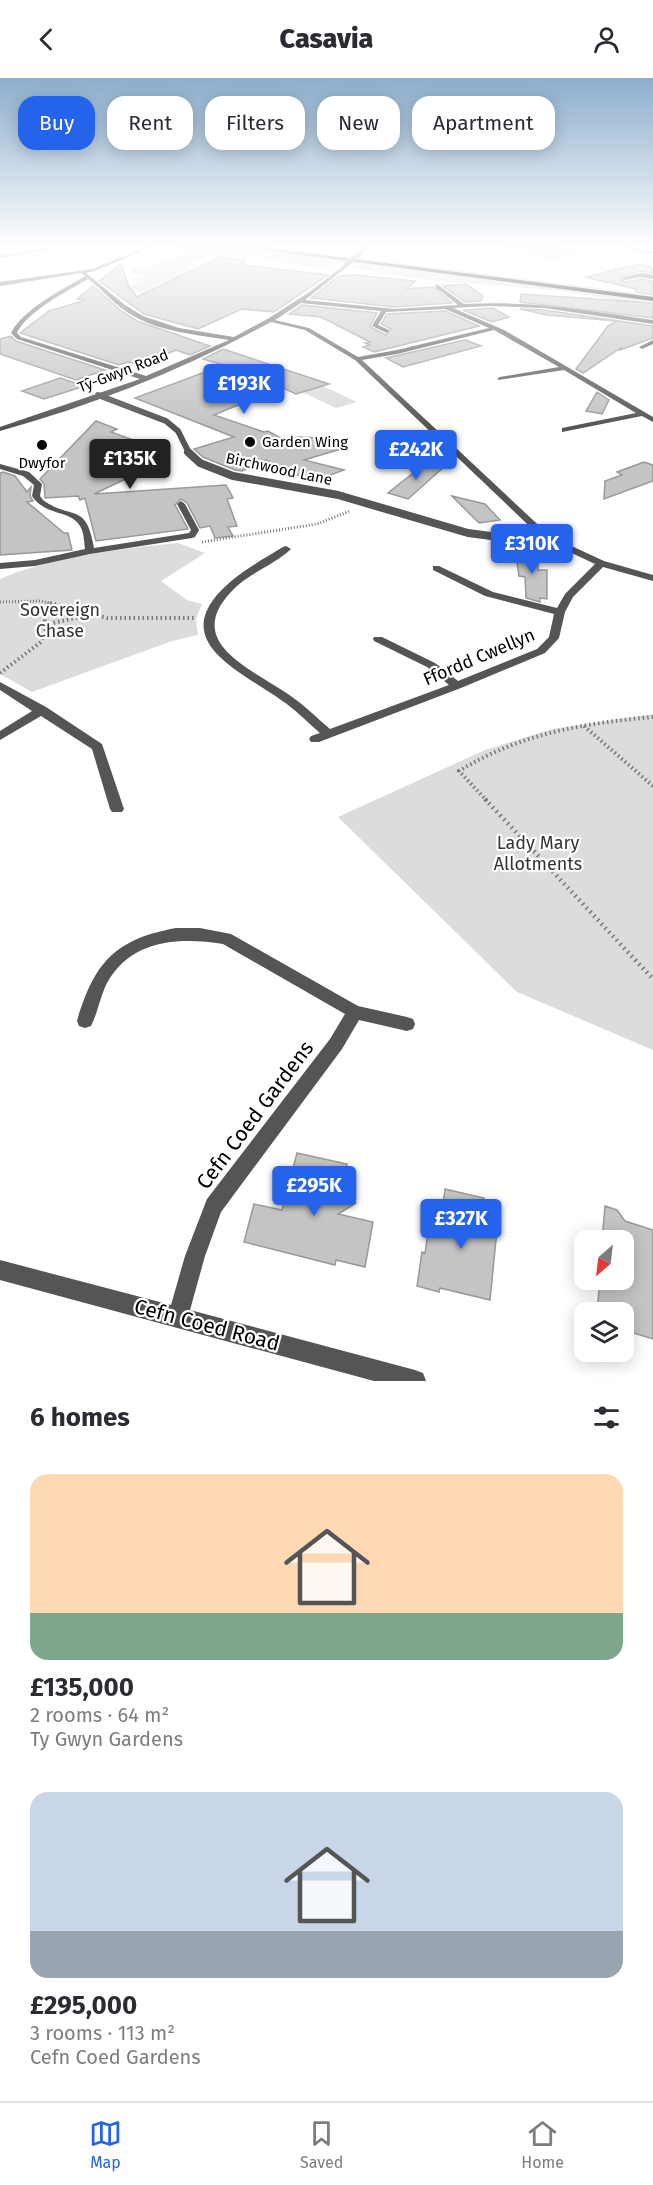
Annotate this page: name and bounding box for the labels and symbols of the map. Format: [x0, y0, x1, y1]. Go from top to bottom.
street label: Tŷ-Gwyn Road [75, 346, 171, 396]
pin: £193K [202, 364, 286, 415]
pin: £242K [374, 430, 458, 481]
place label: Garden Wing [262, 433, 348, 451]
marker: Garden Wing [243, 435, 257, 449]
marker: Dwyfor [35, 438, 49, 452]
pin: £135K [88, 439, 172, 490]
street label: Birchwood Lane [224, 449, 334, 489]
place label: Dwyfor [18, 454, 66, 472]
pin: £310K [490, 524, 574, 575]
park label: Sovereign Chase [20, 599, 100, 642]
street label: Ffordd Cwellyn [420, 624, 538, 690]
park label: Lady Mary Allotments [494, 832, 582, 875]
street label: Cefn Coed Gardens [191, 1035, 319, 1194]
pin: £295K [272, 1166, 356, 1217]
pin: £327K [419, 1199, 503, 1250]
north arrow [574, 1230, 634, 1290]
street label: Cefn Coed Road [132, 1293, 282, 1357]

